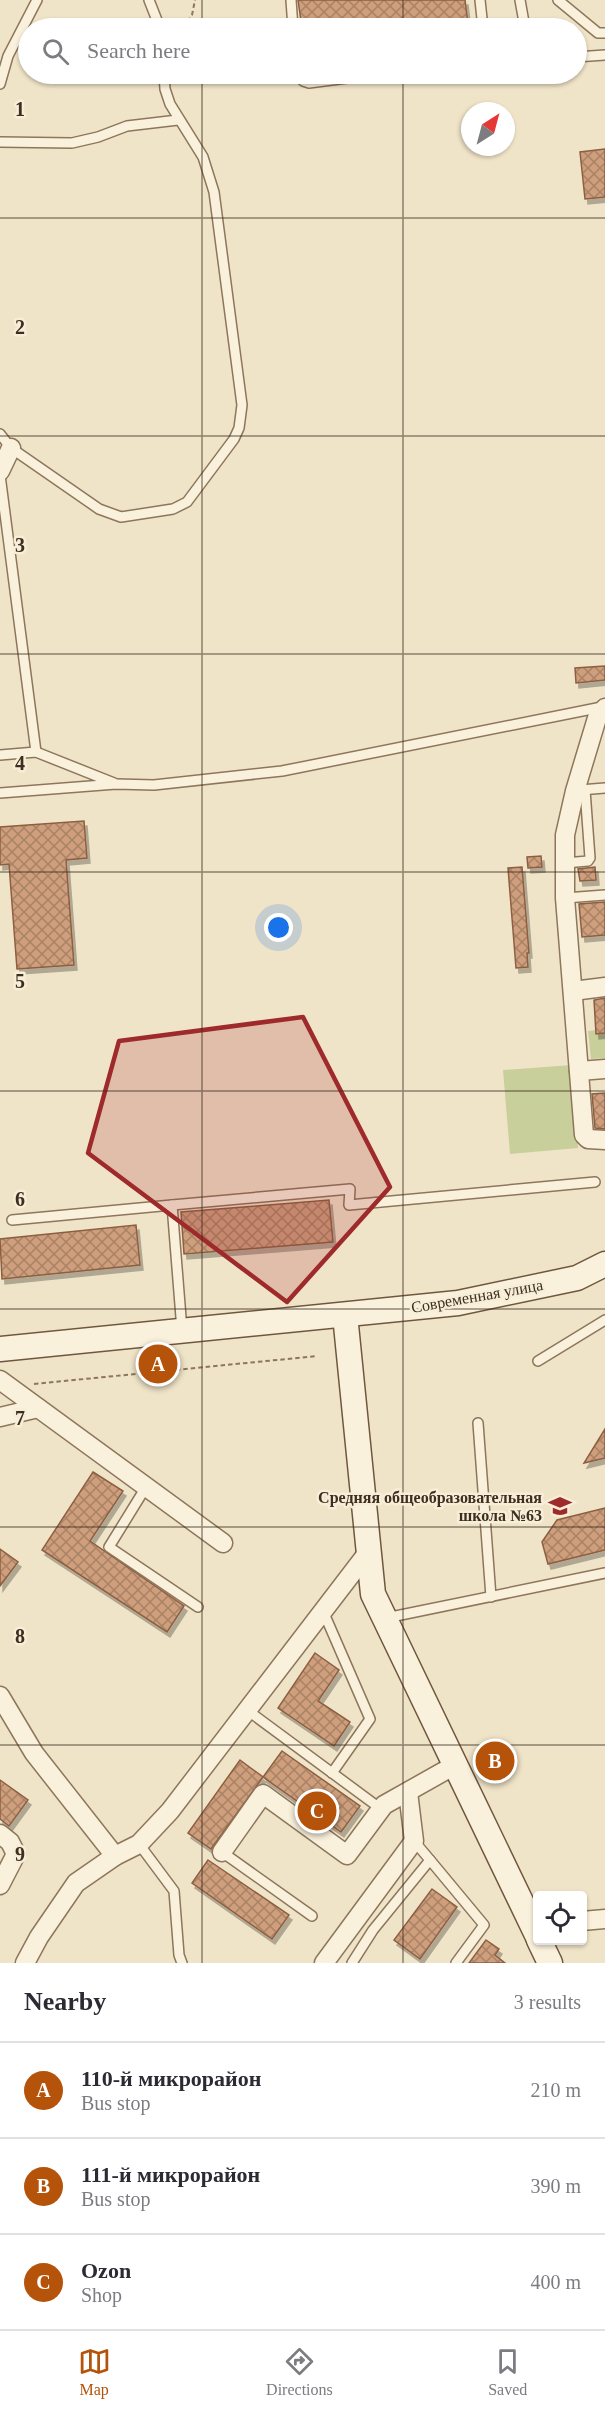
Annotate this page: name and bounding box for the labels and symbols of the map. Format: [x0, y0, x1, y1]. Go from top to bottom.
text: 1 [15, 98, 25, 120]
north arrow [461, 102, 515, 156]
text: 2 [15, 316, 25, 338]
text: 3 [15, 534, 25, 556]
text: 4 [15, 752, 25, 774]
your location [264, 913, 293, 942]
text: 5 [15, 970, 25, 992]
text: 6 [15, 1188, 25, 1210]
street label: Современная улица [410, 1276, 544, 1317]
pin: A [138, 1342, 178, 1386]
text: 7 [15, 1407, 25, 1429]
place label: Средняя общеобразовательная школа №63 [318, 1489, 542, 1524]
school or university icon: Средняя общеобразовательная школа №63 [547, 1493, 573, 1519]
text: 8 [15, 1625, 25, 1647]
pin: B [476, 1738, 514, 1784]
pin: C [298, 1788, 336, 1834]
text: 9 [15, 1843, 25, 1865]

